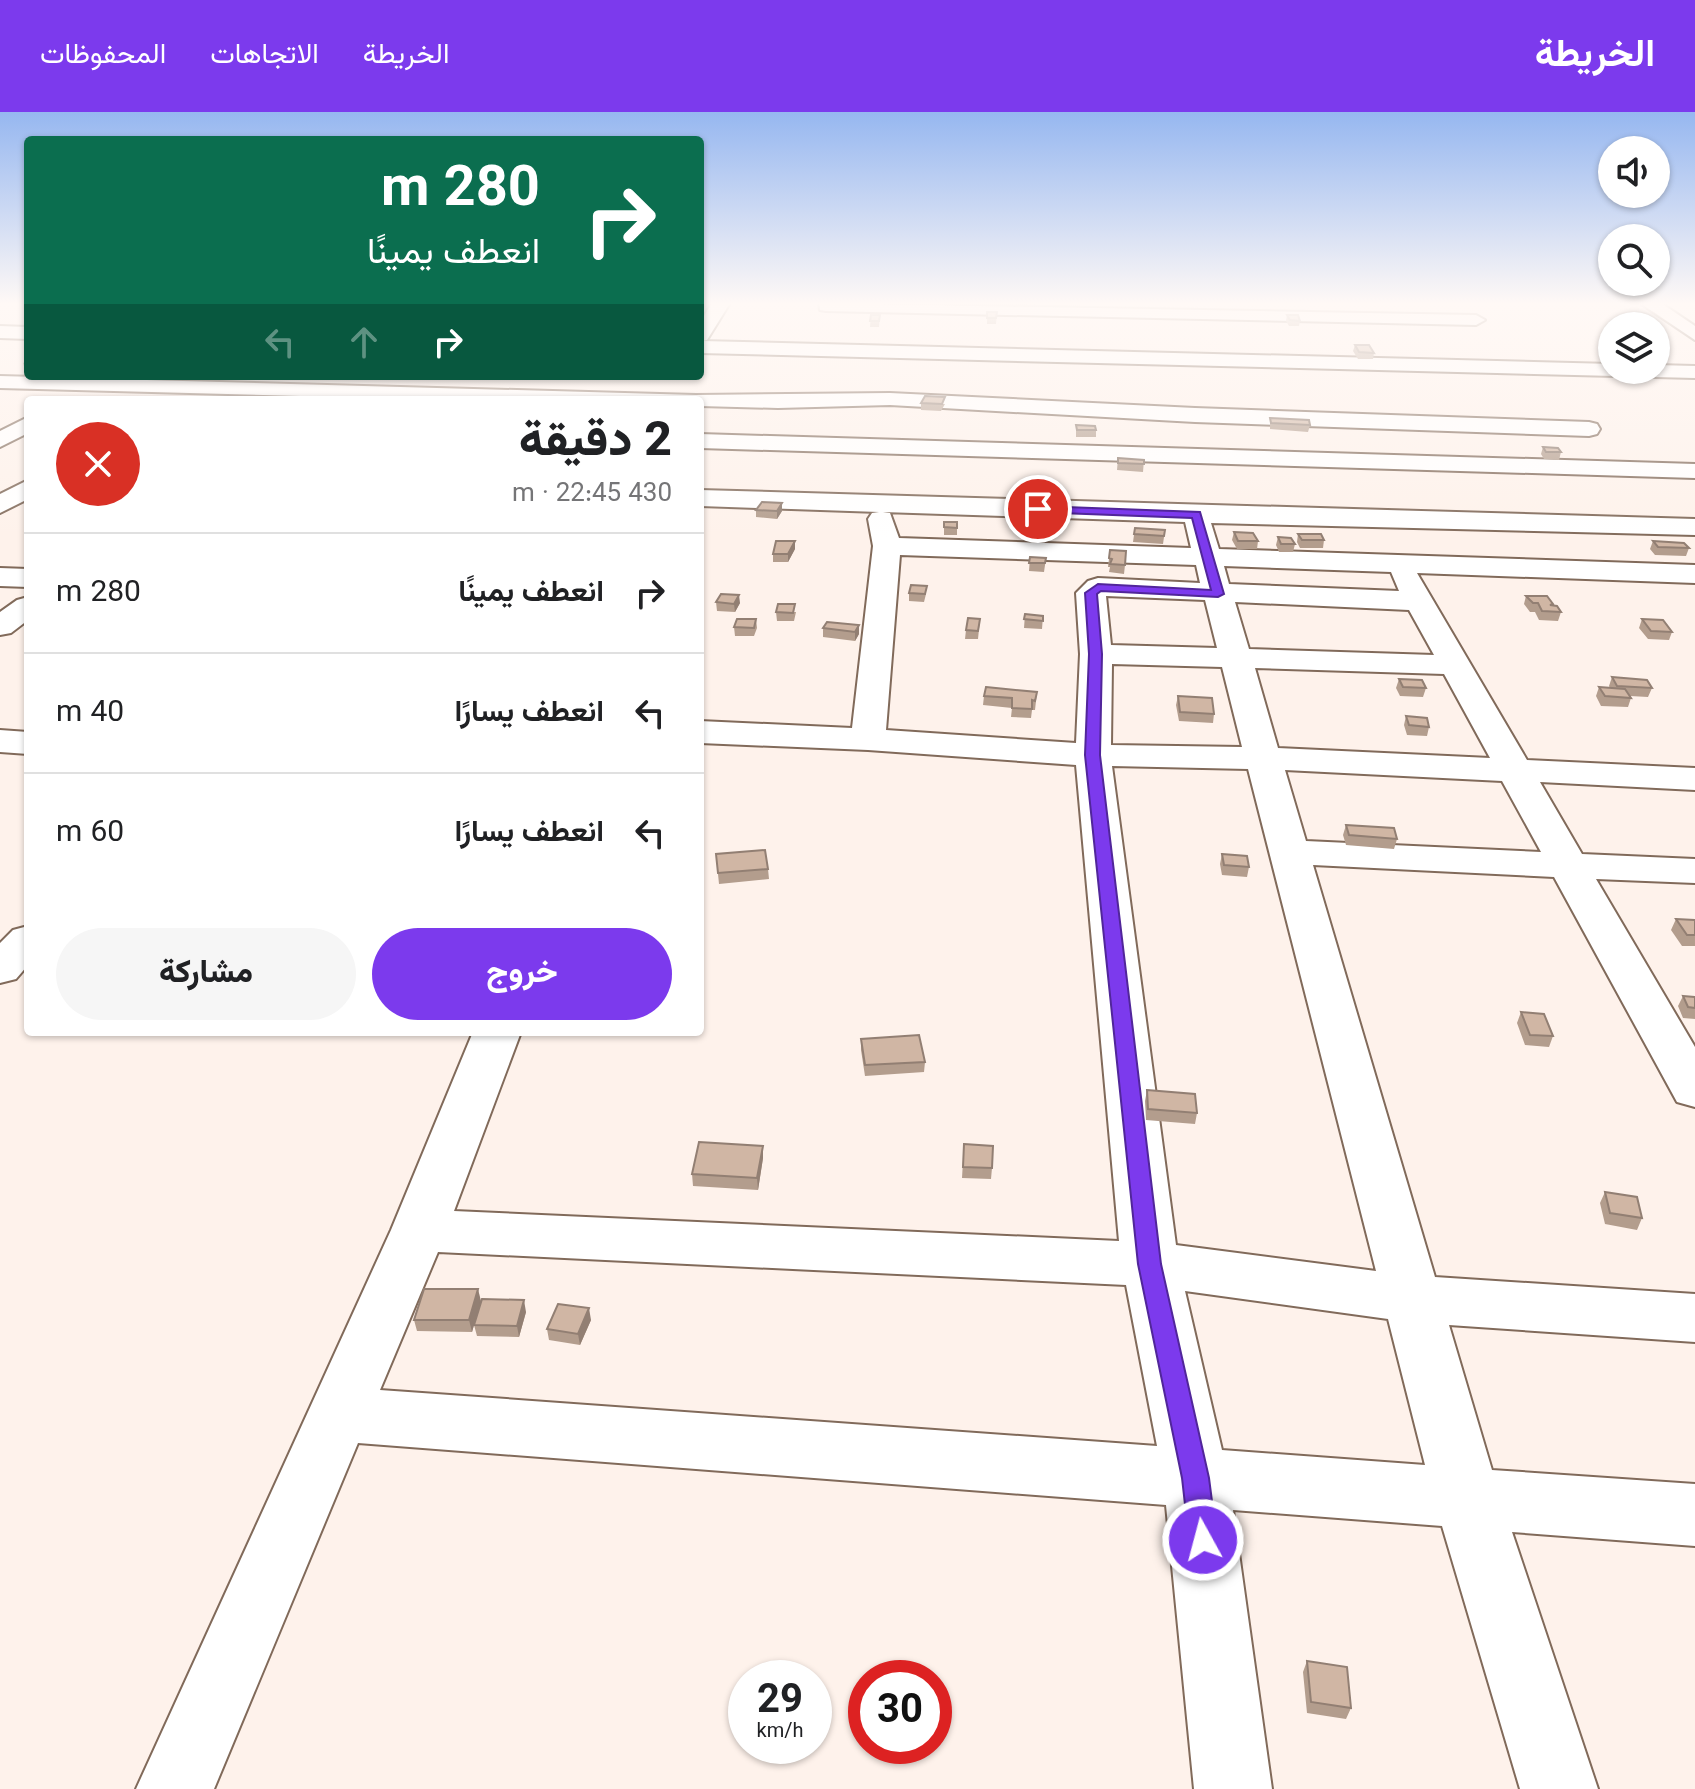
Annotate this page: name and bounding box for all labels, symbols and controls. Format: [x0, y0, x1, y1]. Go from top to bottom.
text: الخريطة [1535, 27, 1655, 86]
text: المحفوظات [40, 34, 166, 78]
text: الاتجاهات [210, 34, 319, 78]
text: الخريطة [363, 34, 449, 78]
map controls [1598, 136, 1670, 384]
button: sound [1598, 136, 1670, 208]
text: 280 m [381, 148, 540, 235]
icon: right [568, 168, 672, 272]
button: search [1598, 224, 1670, 296]
text: انعطف يمينًا [367, 226, 540, 282]
button: layers [1598, 312, 1670, 384]
icon: left [258, 320, 302, 364]
icon: ahead [342, 320, 386, 364]
icon: right [426, 320, 470, 364]
text: 2 دقيقة [519, 406, 672, 481]
button: close [56, 422, 140, 506]
text: 430 m · 22:45 [512, 474, 672, 515]
pin [1004, 475, 1072, 543]
icon: arrive [1016, 487, 1060, 531]
text: 280 m [56, 570, 141, 617]
text: انعطف يمينًا [458, 570, 604, 617]
icon: right [628, 571, 672, 615]
text: 40 m [56, 690, 124, 737]
text: انعطف يسارًا [454, 690, 604, 737]
icon: left [628, 691, 672, 735]
text: 60 m [56, 810, 124, 857]
text: انعطف يسارًا [454, 810, 604, 857]
icon: left [628, 811, 672, 855]
button: مشاركة [56, 928, 356, 1020]
button: خروج [372, 928, 672, 1020]
position arrow [1161, 1498, 1245, 1582]
speed limit sign: 30 [848, 1660, 952, 1764]
text: 29 [757, 1671, 803, 1733]
text: km/h [757, 1716, 803, 1748]

